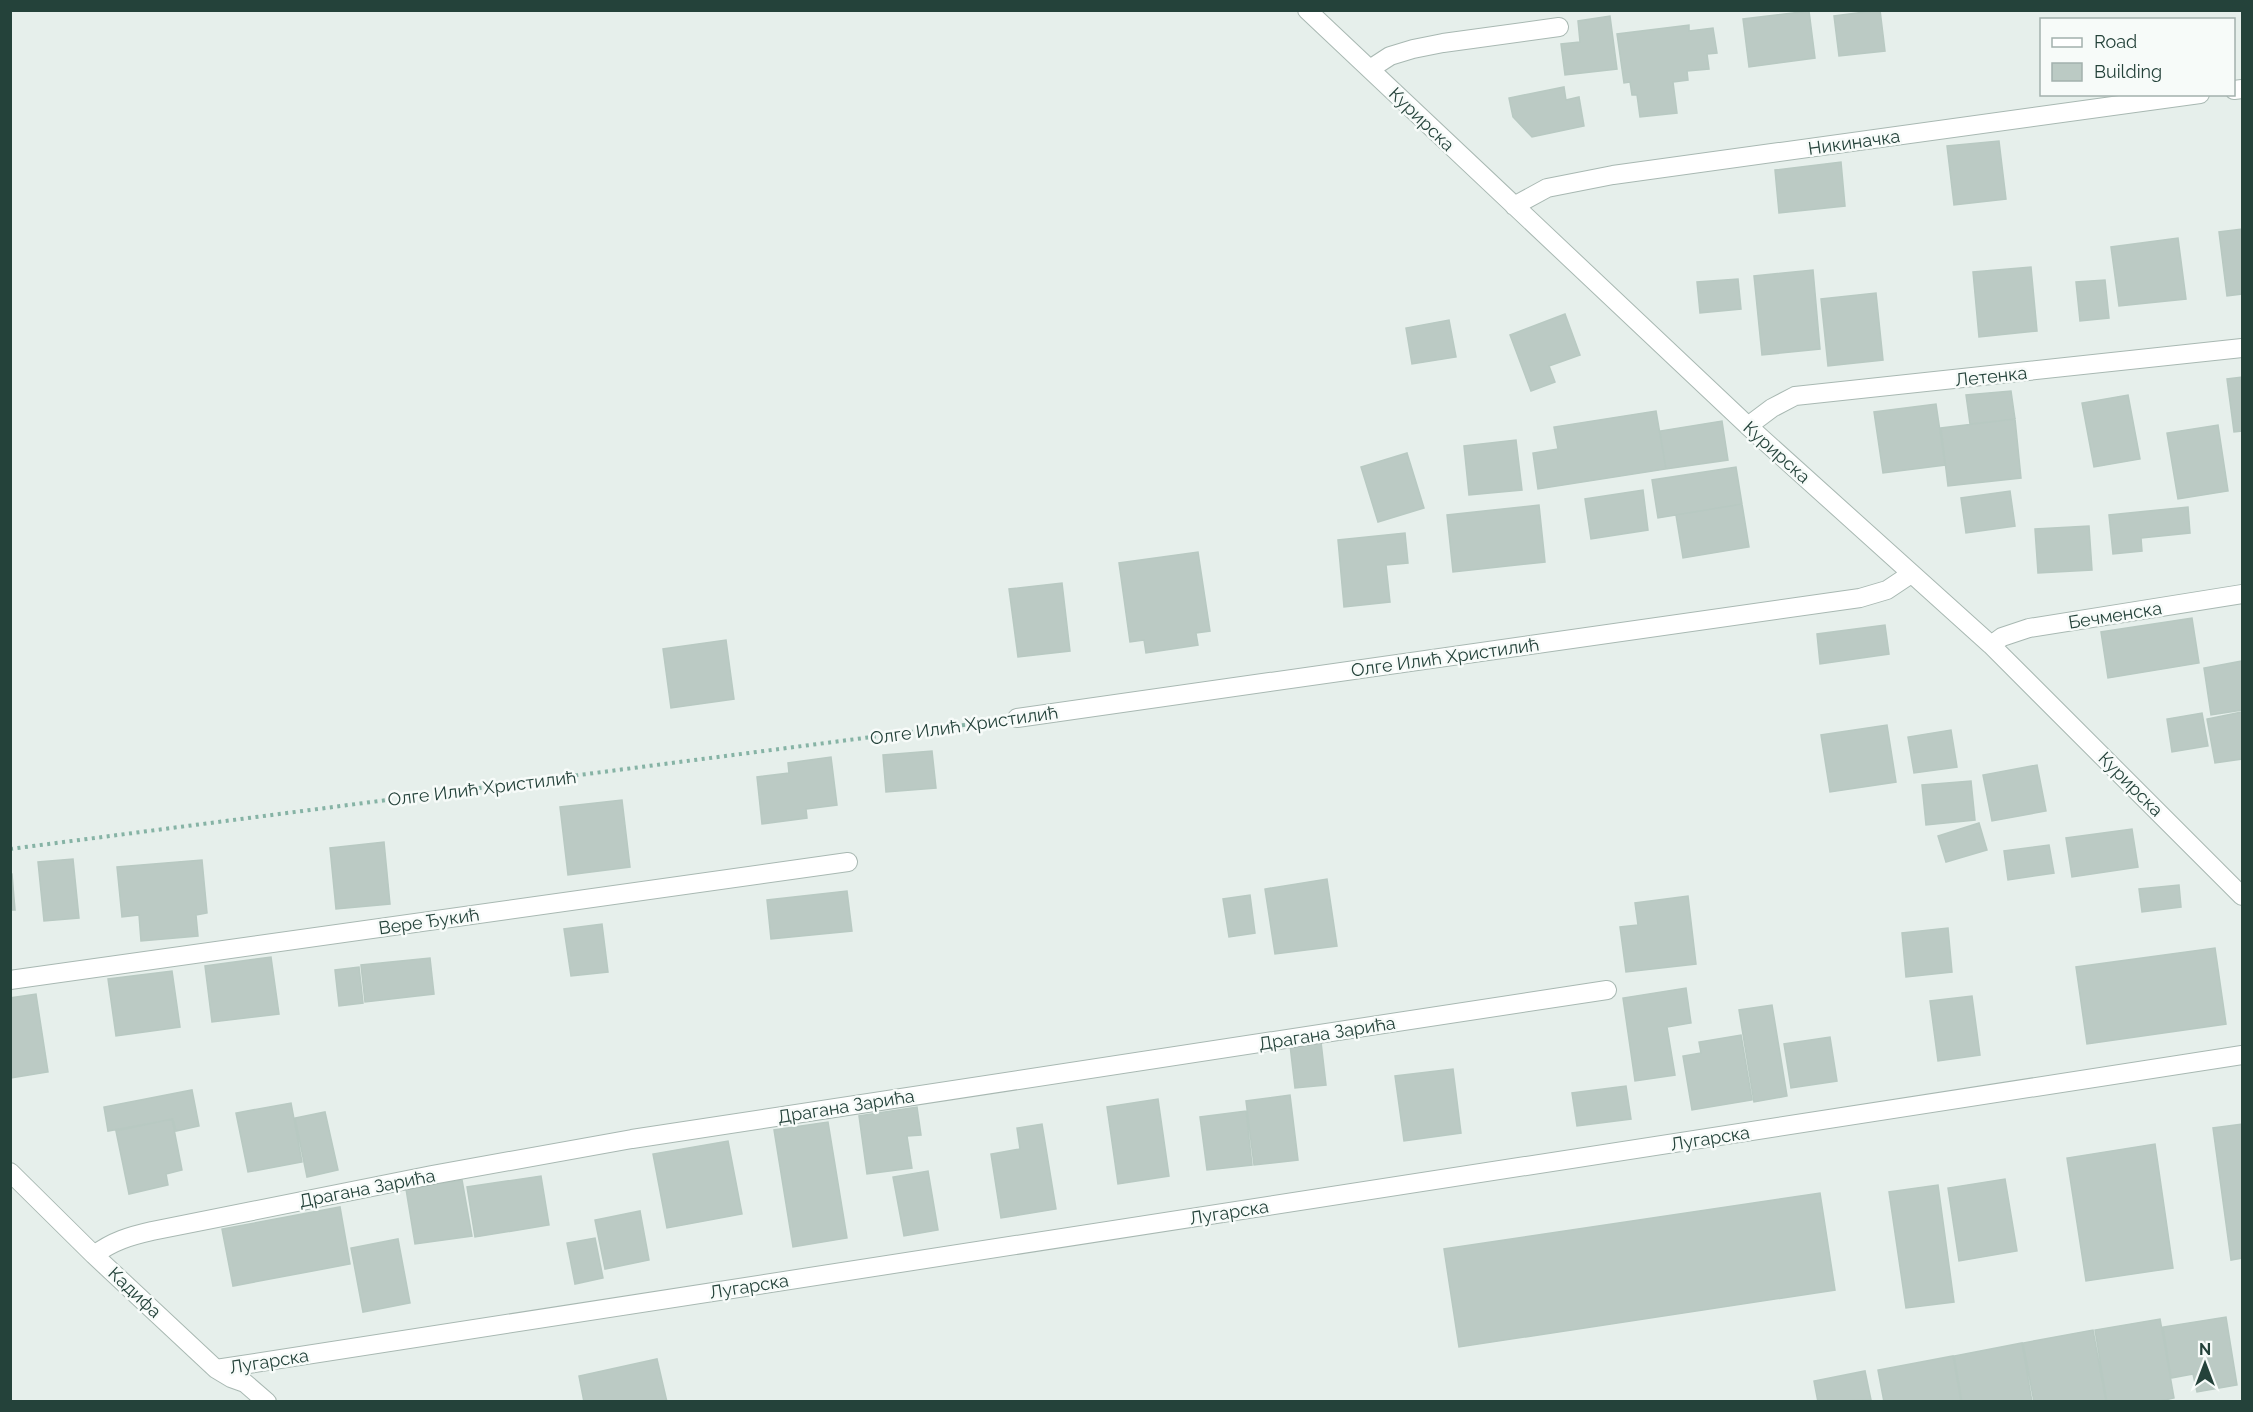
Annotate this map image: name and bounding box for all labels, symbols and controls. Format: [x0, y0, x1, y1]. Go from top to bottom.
legend [2040, 18, 2235, 96]
text: Road [2094, 31, 2137, 52]
text: Building [2094, 61, 2162, 82]
street label: Курирска [1385, 83, 1459, 155]
street label: Никиначка [1807, 125, 1901, 159]
street label: Летенка [1954, 362, 2028, 390]
street label: Курирска [1739, 417, 1815, 487]
street label: Бечменска [2067, 597, 2163, 633]
street label: Олге Илић Христилић [1350, 633, 1540, 681]
street label: Олге Илић Христилић [869, 701, 1059, 749]
street label: Курирска [2094, 747, 2168, 821]
street label: Олге Илић Христилић [387, 766, 577, 810]
street label: Вере Ђукић [377, 904, 481, 938]
street label: Драгана Зарића [1257, 1012, 1397, 1054]
street label: Драгана Зарића [776, 1085, 916, 1127]
street label: Лугарска [1669, 1121, 1751, 1155]
street label: Драгана Зарића [297, 1165, 437, 1211]
street label: Лугарска [1188, 1195, 1270, 1229]
street label: Кадифа [104, 1262, 166, 1322]
street label: Лугарска [708, 1269, 790, 1303]
north arrow [2175, 1334, 2235, 1394]
text: N [2199, 1340, 2211, 1359]
street label: Лугарска [228, 1344, 310, 1378]

